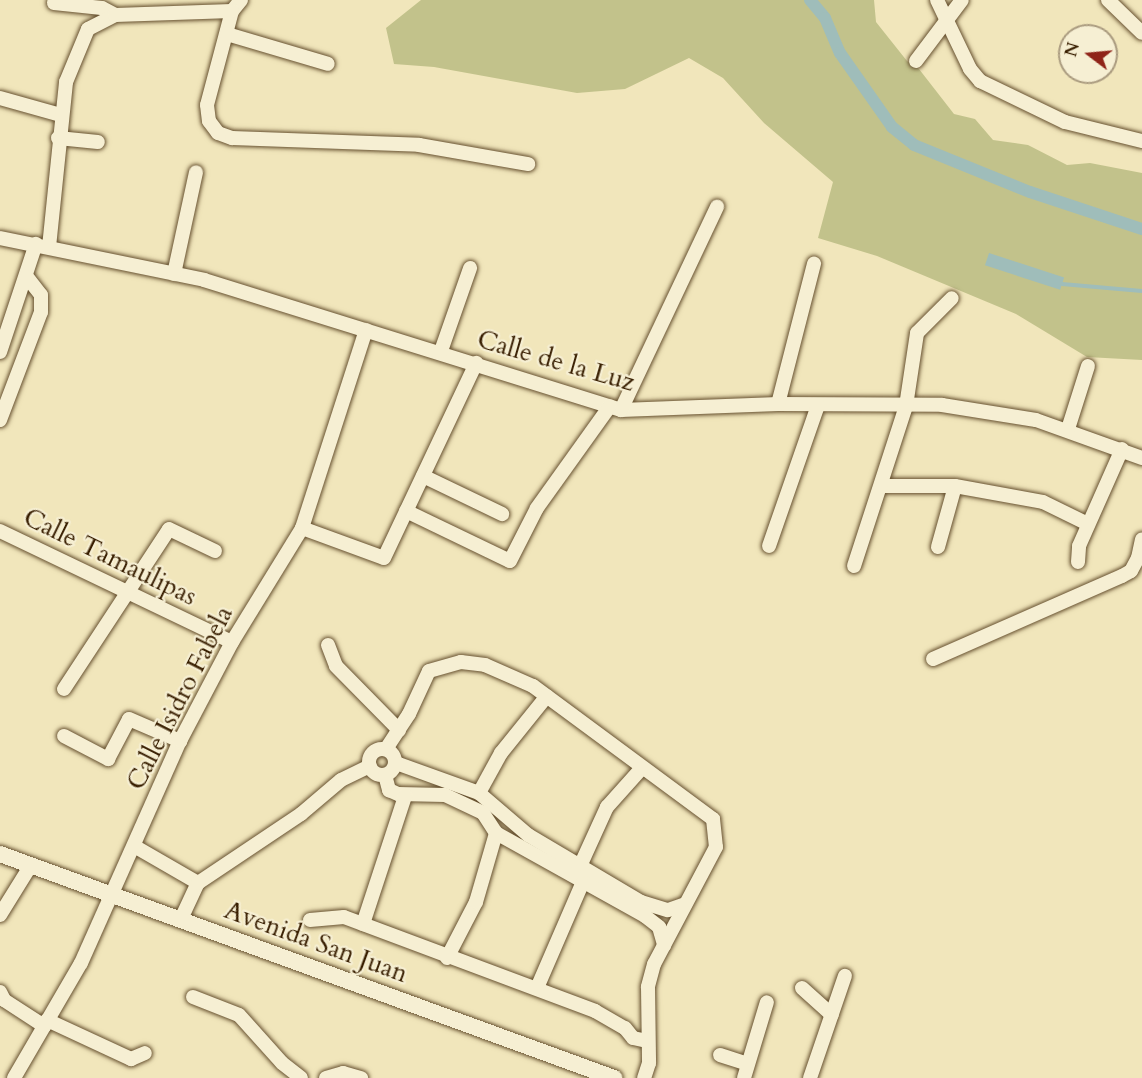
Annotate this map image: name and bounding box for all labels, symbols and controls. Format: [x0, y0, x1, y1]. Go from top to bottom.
north arrow [1058, 24, 1118, 84]
text: N [1060, 40, 1085, 59]
street label: Calle de la Luz [474, 324, 638, 398]
street label: Calle Tamaulipas [18, 502, 202, 612]
street label: Calle Isidro Fabela [120, 601, 240, 795]
street label: Avenida San Juan [220, 894, 412, 990]

